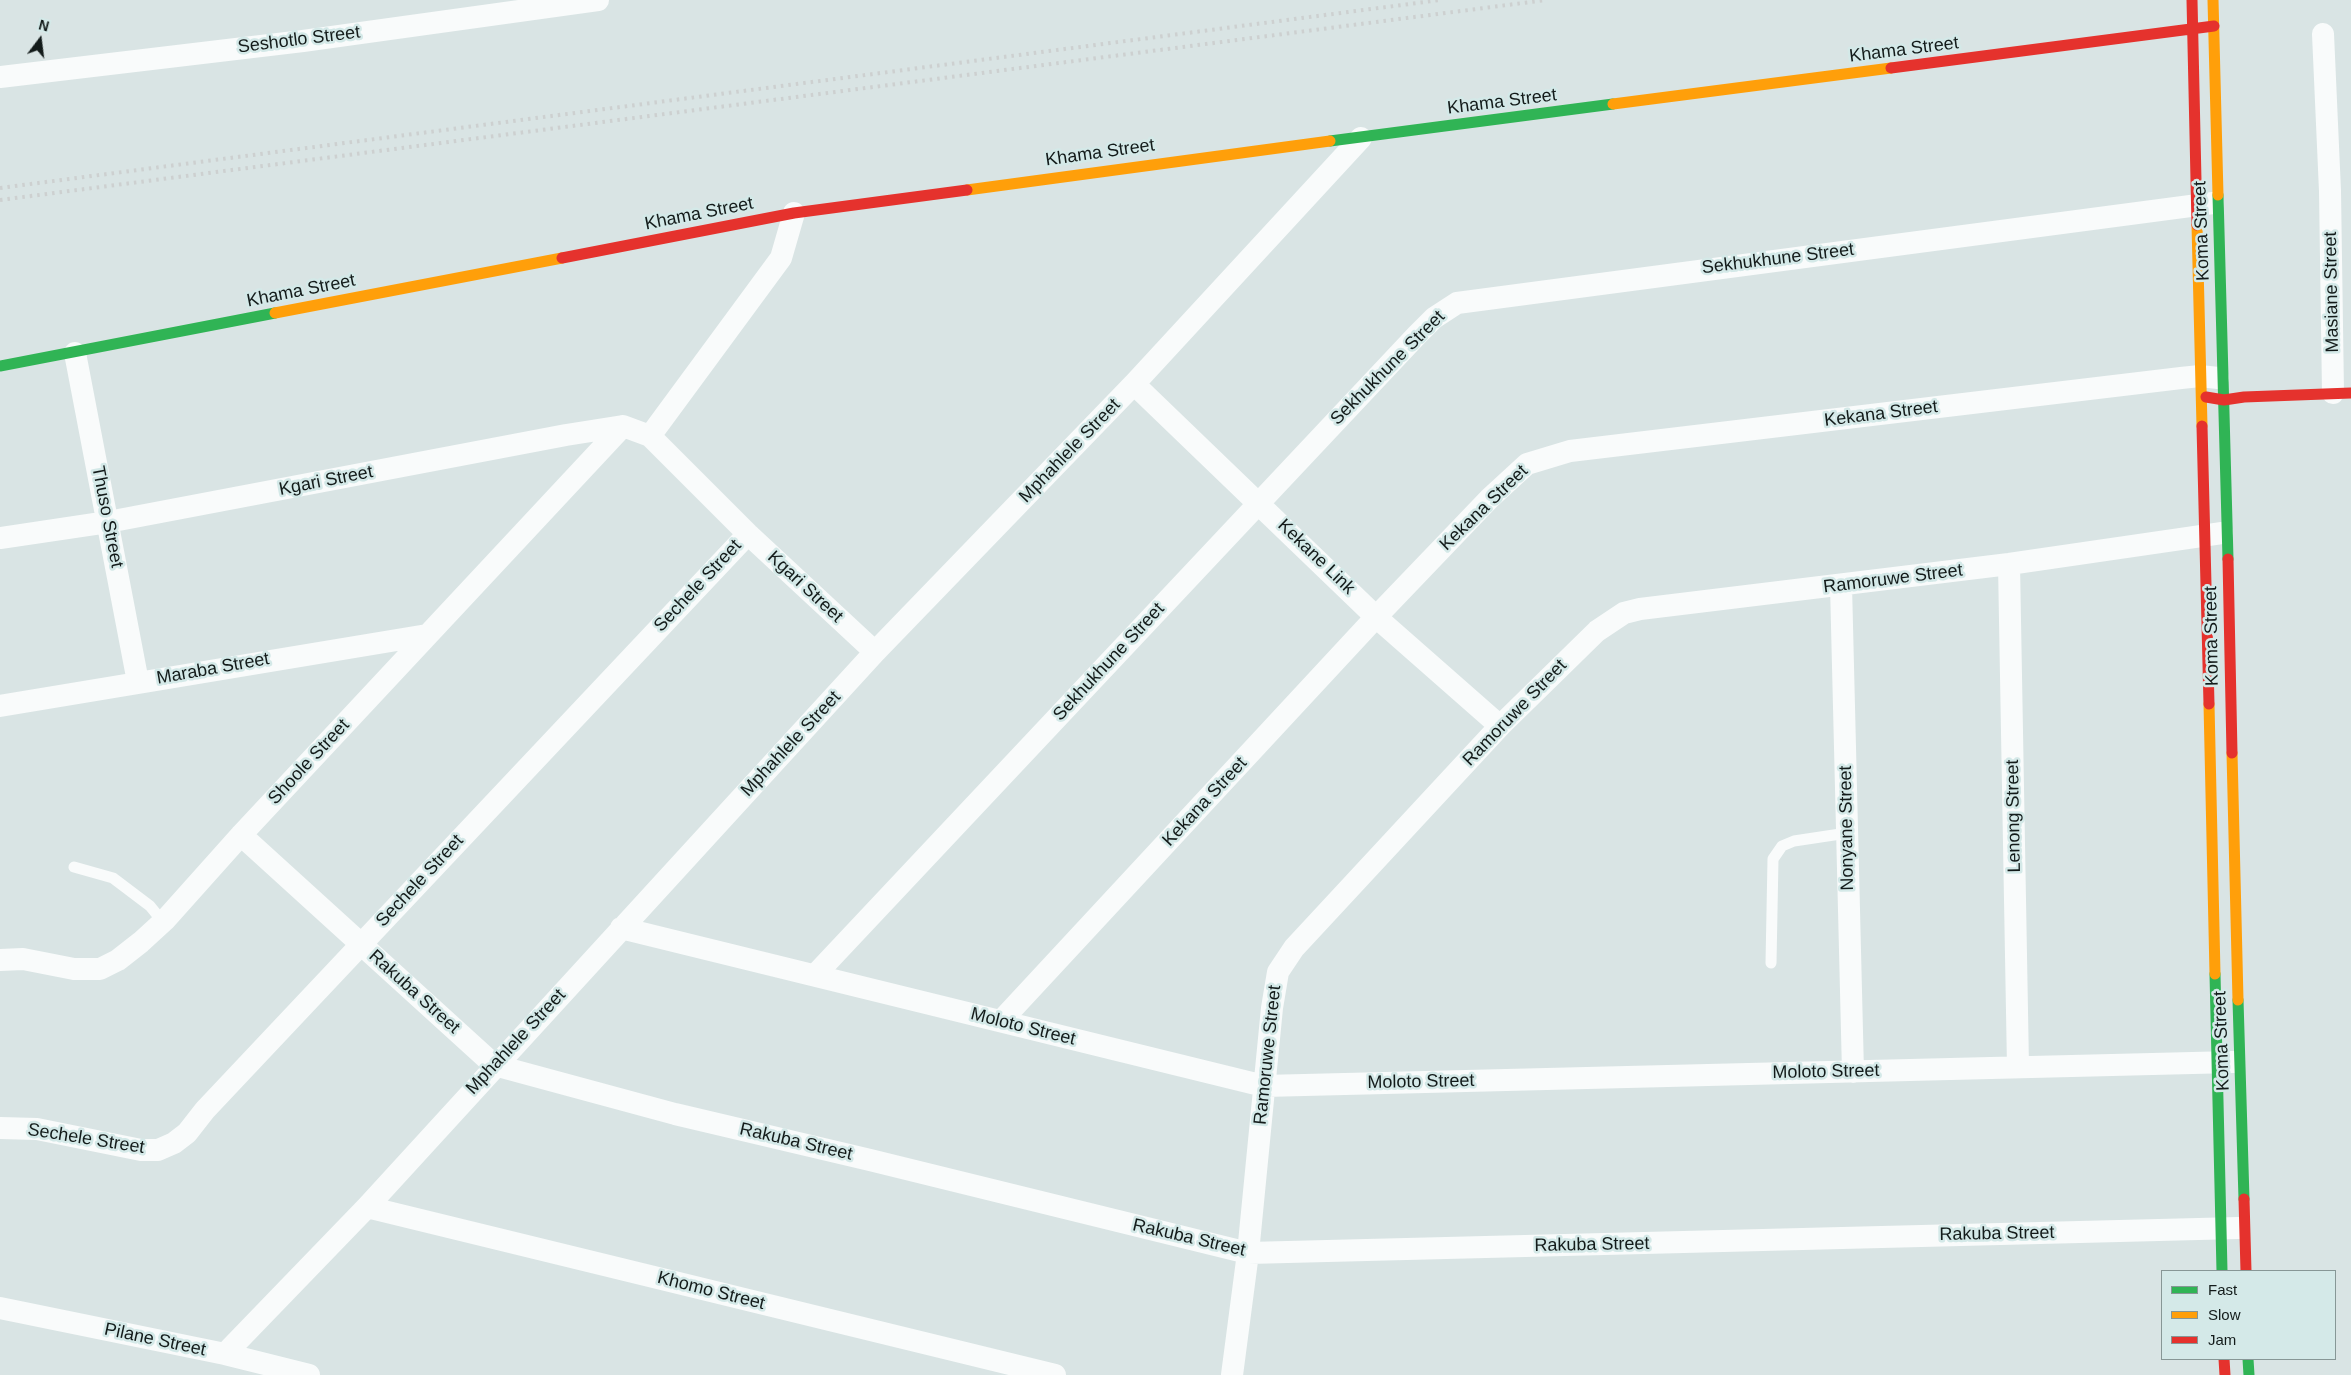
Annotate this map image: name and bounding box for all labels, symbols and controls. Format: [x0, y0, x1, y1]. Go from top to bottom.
north arrow [15, 15, 65, 65]
text: N [37, 16, 51, 35]
street label: Seshotlo Street [237, 22, 361, 58]
street label: Khama Street [1848, 33, 1960, 67]
street label: Khama Street [1446, 85, 1558, 119]
street label: Khama Street [1044, 135, 1156, 171]
street label: Koma Street [2189, 181, 2215, 281]
street label: Khama Street [643, 193, 755, 235]
street label: Masiane Street [2320, 231, 2344, 353]
street label: Sekhukhune Street [1701, 239, 1855, 279]
street label: Khama Street [245, 270, 357, 312]
street label: Sekhukhune Street [1326, 306, 1450, 430]
street label: Mphahlele Street [1015, 395, 1125, 507]
street label: Kekana Street [1823, 396, 1939, 432]
street label: Kgari Street [277, 461, 375, 501]
street label: Kekana Street [1435, 461, 1533, 555]
street label: Thuso Street [87, 464, 127, 570]
street label: Kekane Link [1273, 515, 1359, 599]
street label: Sechele Street [650, 535, 746, 637]
street label: Kgari Street [763, 547, 847, 627]
street label: Ramoruwe Street [1822, 560, 1964, 598]
street label: Koma Street [2200, 586, 2224, 686]
street label: Sekhukhune Street [1049, 599, 1169, 725]
street label: Maraba Street [155, 648, 271, 690]
street label: Ramoruwe Street [1459, 655, 1571, 771]
street label: Mphahlele Street [737, 687, 845, 801]
street label: Shoole Street [264, 715, 354, 809]
street label: Kekana Street [1158, 753, 1252, 851]
street label: Lenong Street [2002, 759, 2026, 873]
street label: Nonyane Street [1835, 765, 1859, 891]
street label: Sechele Street [372, 830, 468, 932]
street label: Rakuba Street [364, 945, 464, 1039]
street label: Ramoruwe Street [1250, 984, 1286, 1126]
street label: Mphahlele Street [462, 985, 570, 1099]
street label: Koma Street [2209, 991, 2235, 1091]
street label: Moloto Street [968, 1004, 1078, 1050]
street label: Moloto Street [1772, 1060, 1880, 1084]
street label: Moloto Street [1367, 1070, 1475, 1094]
street label: Sechele Street [26, 1119, 146, 1159]
street label: Rakuba Street [738, 1119, 854, 1165]
street label: Rakuba Street [1131, 1215, 1247, 1261]
street label: Rakuba Street [1939, 1222, 2055, 1246]
street label: Rakuba Street [1534, 1233, 1650, 1257]
street label: Khomo Street [655, 1267, 767, 1315]
legend [2161, 1270, 2336, 1360]
text: Fast [2208, 1281, 2237, 1298]
text: Slow [2208, 1306, 2241, 1323]
street label: Pilane Street [102, 1319, 208, 1361]
text: Jam [2208, 1331, 2236, 1348]

